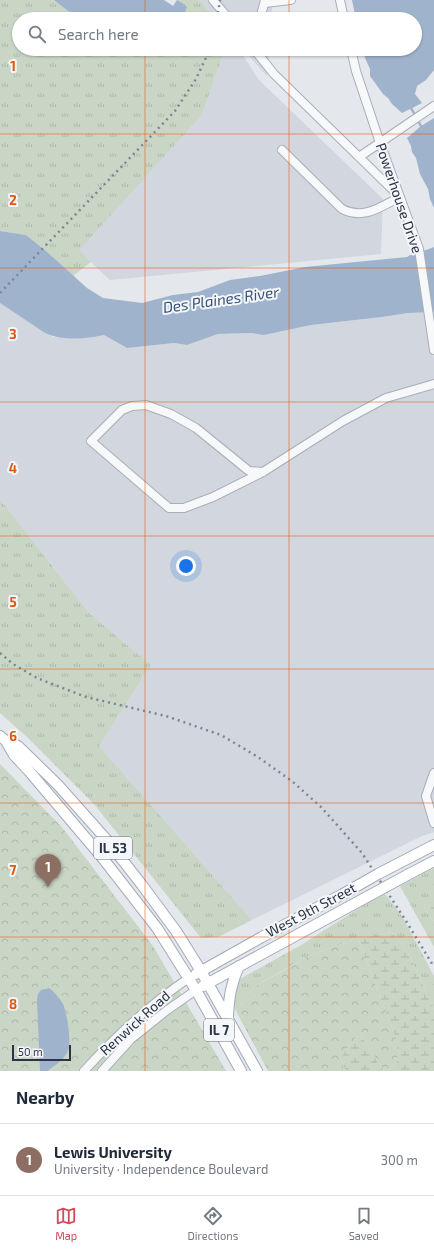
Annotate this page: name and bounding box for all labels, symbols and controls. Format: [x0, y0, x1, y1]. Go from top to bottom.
search box [12, 12, 422, 56]
icon: search [26, 23, 48, 45]
text: Search here [58, 25, 139, 43]
text: 1 [10, 58, 16, 74]
street label: Powerhouse Drive [373, 140, 426, 255]
text: 2 [9, 192, 17, 208]
water label: Des Plaines River [162, 282, 281, 316]
text: 3 [9, 326, 17, 342]
text: 4 [9, 460, 17, 476]
your location [176, 556, 196, 576]
text: 5 [9, 594, 17, 610]
text: 6 [9, 728, 17, 744]
road number: IL 53 [94, 837, 132, 859]
pin: 1 [35, 854, 61, 887]
text: 7 [10, 862, 17, 878]
street label: West 9th Street [263, 879, 359, 940]
street label: Renwick Road [96, 987, 173, 1059]
text: 8 [9, 996, 17, 1012]
road number: IL 7 [204, 1019, 234, 1041]
scale bar [12, 1043, 71, 1062]
text: 50 m [18, 1045, 43, 1058]
text: Nearby [16, 1087, 74, 1107]
text: Lewis University [54, 1143, 172, 1161]
text: 1 [26, 1152, 32, 1168]
text: 300 m [381, 1152, 418, 1168]
text: University · Independence Boulevard [54, 1161, 268, 1177]
tab: Map [55, 1205, 77, 1242]
tab: Directions [188, 1205, 238, 1242]
tab: Saved [349, 1205, 379, 1242]

